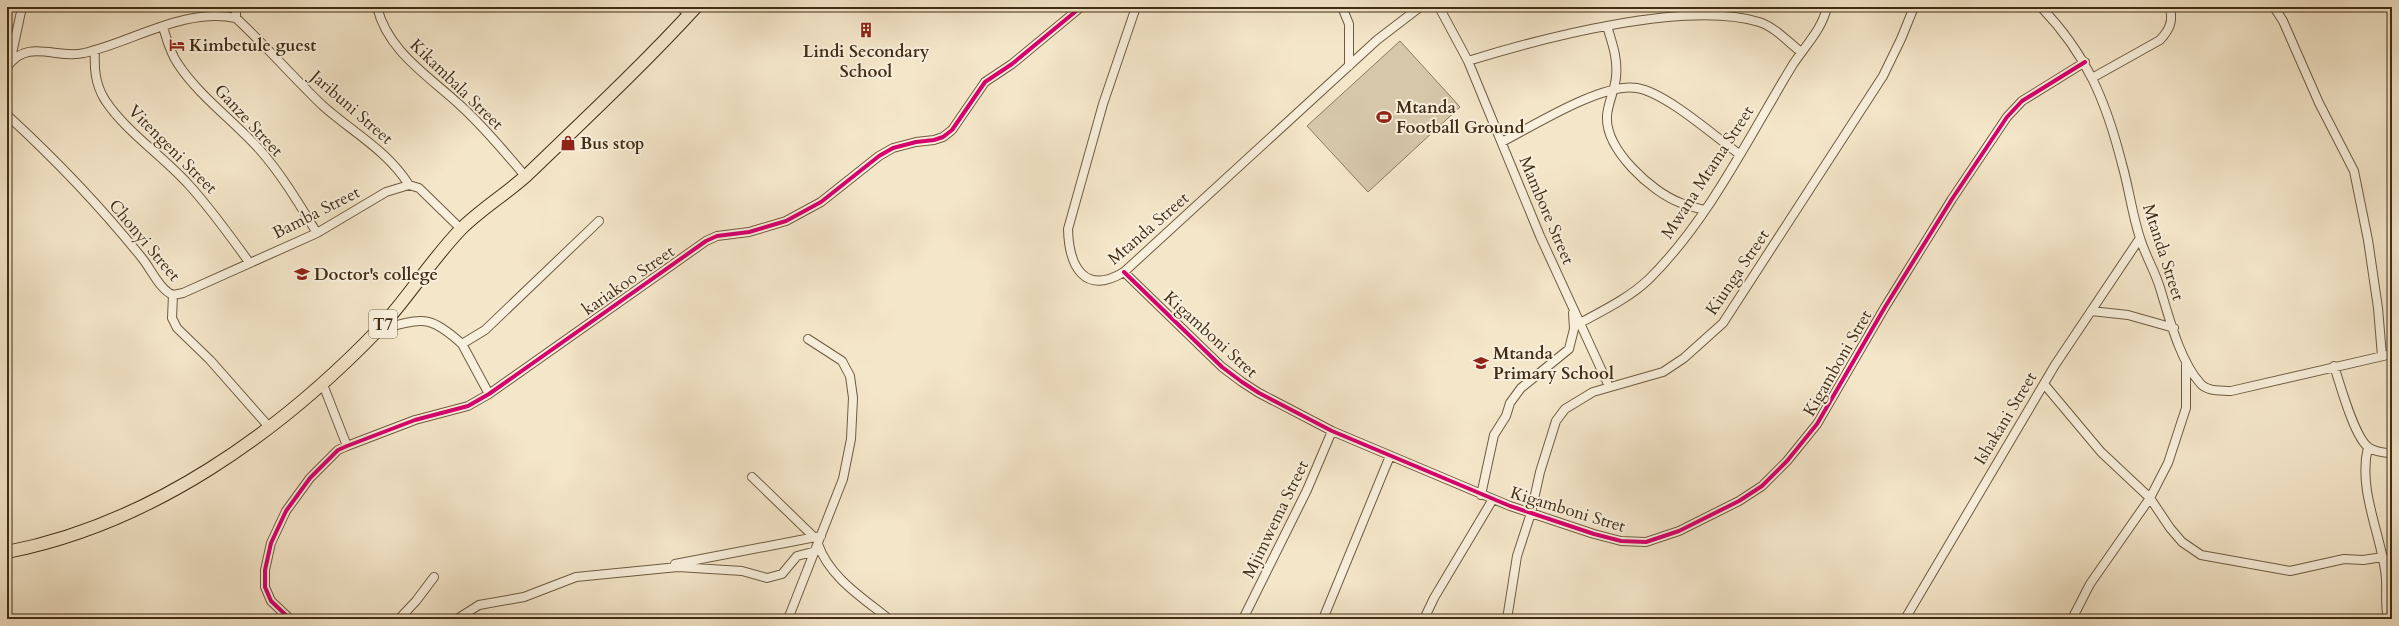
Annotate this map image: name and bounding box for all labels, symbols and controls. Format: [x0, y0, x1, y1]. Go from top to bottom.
building icon: Lindi Secondary School [857, 21, 875, 39]
place label: Kimbetule guest [189, 34, 316, 57]
street label: Kikambala Street [405, 34, 509, 135]
hotel icon: Kimbetule guest [168, 36, 186, 54]
place label: Lindi Secondary School [803, 40, 930, 83]
street label: Jaribuni Street [303, 63, 398, 150]
street label: Ganze Street [209, 79, 289, 162]
place label: Mtanda Football Ground [1396, 96, 1525, 139]
street label: Vitengeni Street [123, 100, 223, 199]
street label: Mwana Mtama Street [1656, 101, 1759, 243]
sports icon: Mtanda Football Ground [1375, 108, 1393, 126]
place label: Bus stop [580, 132, 645, 155]
shop icon: Bus stop [559, 134, 577, 152]
street label: Mambore Street [1513, 153, 1580, 268]
street label: Bamba Street [269, 180, 364, 244]
street label: Mtanda Street [1103, 186, 1194, 270]
street label: Chonyi Street [104, 194, 186, 287]
street label: Mtanda Street [2137, 201, 2190, 304]
street label: Kiunga Street [1700, 224, 1775, 320]
street label: kariakoo Street [578, 240, 680, 321]
place label: Doctor's college [314, 263, 438, 286]
school or university icon: Doctor's college [293, 265, 311, 283]
street label: Kigamboni Stret [1159, 286, 1263, 383]
street label: Kigamboni Stret [1798, 305, 1878, 421]
road number: T7 [369, 310, 397, 338]
place label: Mtanda Primary School [1493, 342, 1614, 385]
school or university icon: Mtanda Primary School [1472, 354, 1490, 372]
street label: Ishakani Street [1969, 367, 2043, 469]
street label: Mjimwema Street [1237, 456, 1314, 582]
street label: Kigamboni Stret [1508, 481, 1629, 538]

